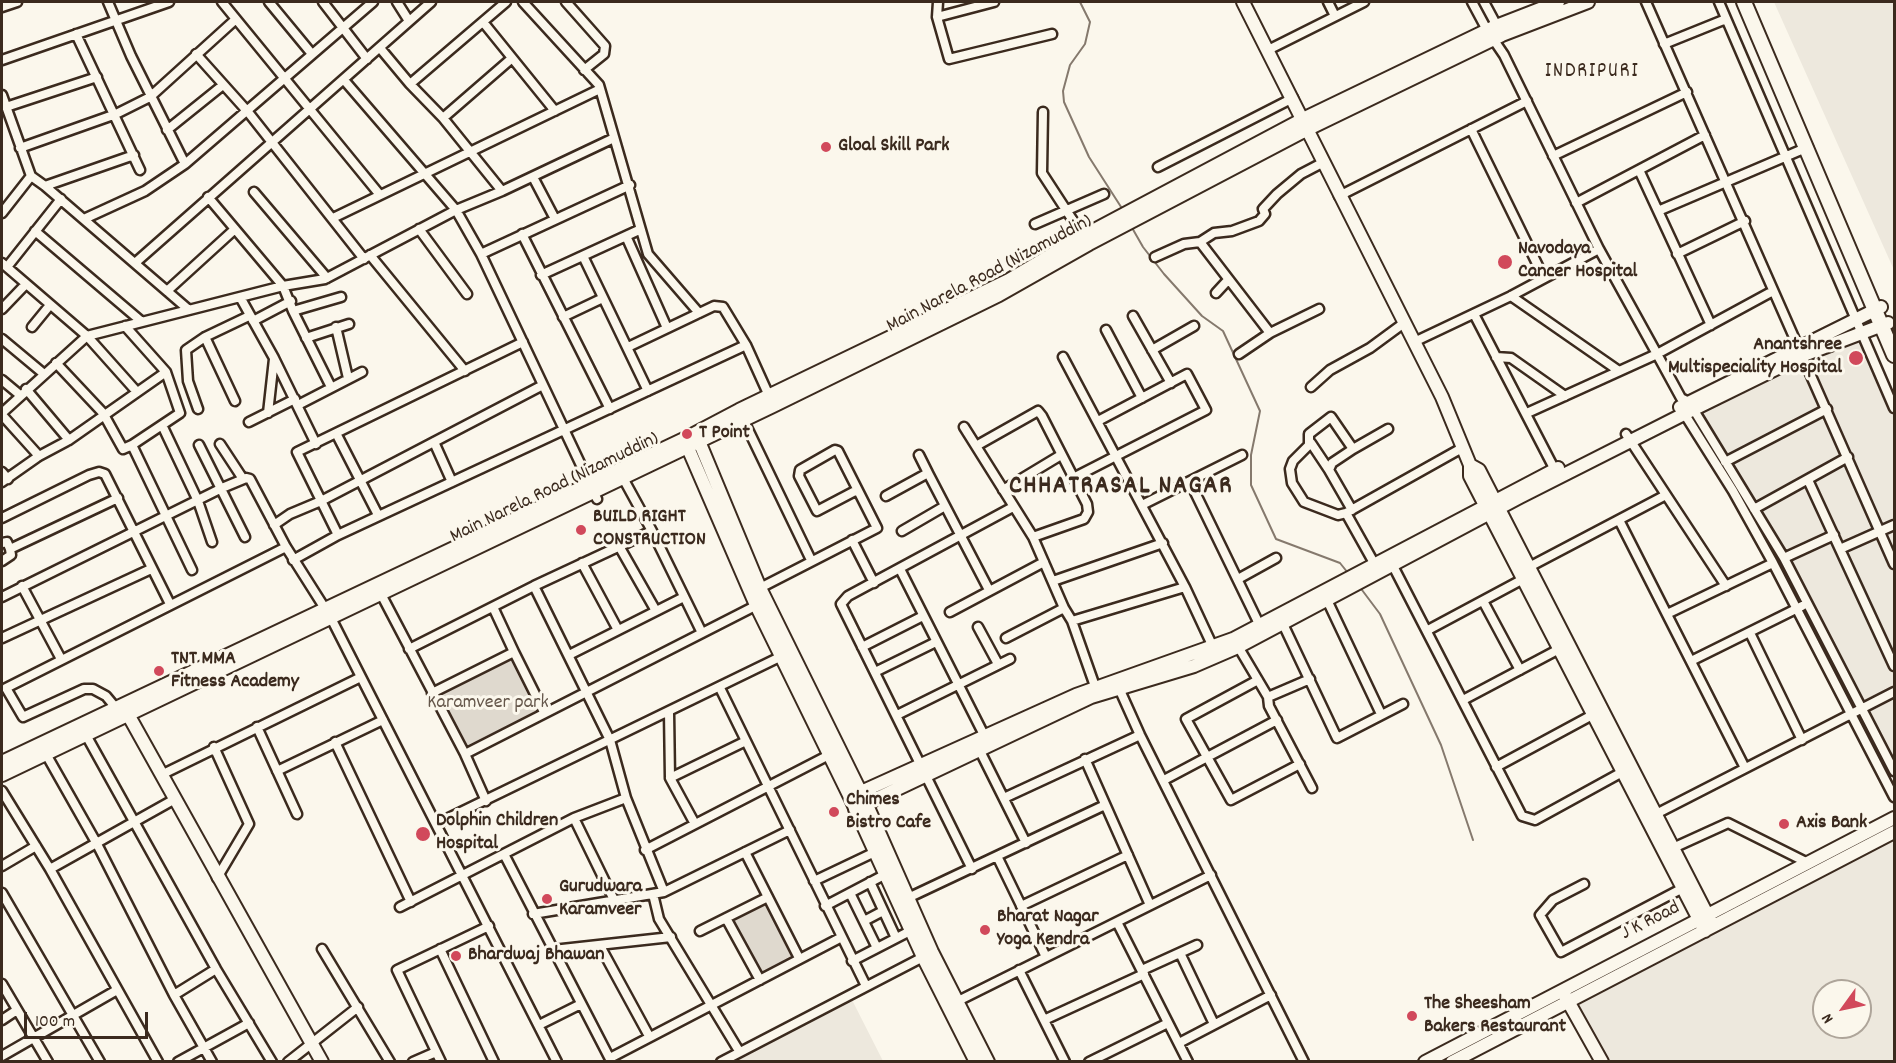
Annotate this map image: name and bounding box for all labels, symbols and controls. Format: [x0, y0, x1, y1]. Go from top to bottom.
district label: INDRIPURI [1545, 60, 1639, 86]
place label: Gloal Skill Park [838, 135, 949, 159]
marker: Gloal Skill Park [819, 140, 833, 154]
street label: Main Narela Road (Nizamuddin) [883, 211, 1097, 339]
place label: Navodaya Cancer Hospital [1518, 238, 1637, 285]
marker: Navodaya Cancer Hospital [1496, 253, 1514, 271]
place label: Anantshree Multispeciality Hospital [1668, 334, 1842, 381]
marker: Anantshree Multispeciality Hospital [1847, 349, 1865, 367]
place label: T Point [699, 422, 750, 446]
marker: T Point [680, 427, 694, 441]
street label: Main Narela Road (Nizamuddin) [447, 428, 663, 550]
district label: CHHATRASAL NAGAR [1009, 472, 1233, 504]
place label: BUILD RIGHT CONSTRUCTION [593, 506, 706, 553]
marker: BUILD RIGHT CONSTRUCTION [574, 523, 588, 537]
place label: TNT MMA Fitness Academy [171, 648, 299, 695]
marker: TNT MMA Fitness Academy [152, 664, 166, 678]
park label: Karamveer park [427, 692, 549, 716]
place label: Chimes Bistro Cafe [846, 789, 931, 836]
marker: Chimes Bistro Cafe [827, 805, 841, 819]
place label: Dolphin Children Hospital [436, 810, 558, 857]
place label: Axis Bank [1796, 812, 1867, 836]
marker: Axis Bank [1777, 817, 1791, 831]
marker: Dolphin Children Hospital [414, 825, 432, 843]
place label: Gurudwara Karamveer [559, 876, 642, 923]
marker: Gurudwara Karamveer [540, 892, 554, 906]
street label: J K Road [1617, 897, 1685, 947]
place label: Bharat Nagar Yoga Kendra [997, 906, 1099, 953]
marker: Bharat Nagar Yoga Kendra [978, 923, 992, 937]
place label: Bhardwaj Bhawan [468, 944, 604, 968]
marker: Bhardwaj Bhawan [449, 949, 463, 963]
north arrow [1812, 979, 1872, 1039]
place label: The Sheesham Bakers Restaurant [1424, 993, 1566, 1040]
scale bar [27, 1000, 152, 1038]
text: N [1816, 1008, 1840, 1028]
marker: The Sheesham Bakers Restaurant [1405, 1009, 1419, 1023]
text: 100 m [35, 1010, 75, 1035]

